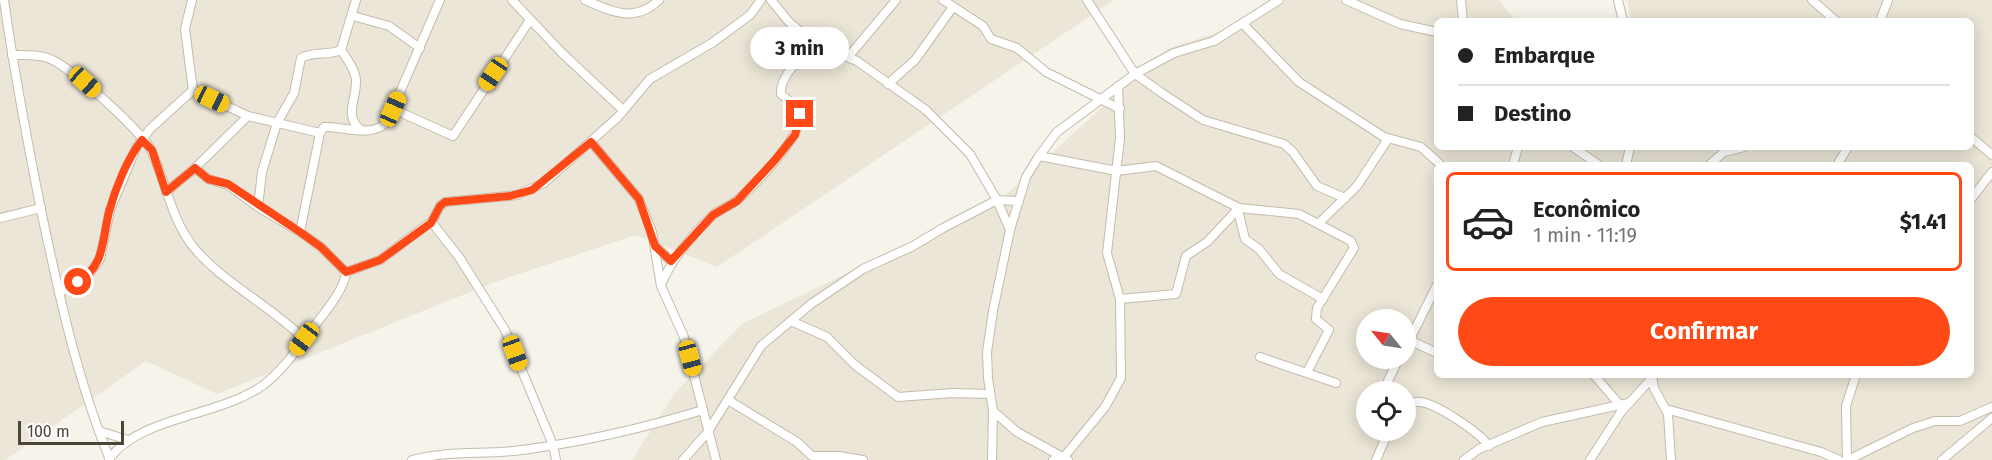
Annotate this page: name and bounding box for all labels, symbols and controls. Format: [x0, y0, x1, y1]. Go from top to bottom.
callout: 3 min [750, 27, 850, 69]
text: 3 min [775, 36, 824, 60]
text: Embarque [1494, 42, 1595, 69]
car [475, 54, 511, 94]
car [66, 63, 104, 101]
car [192, 83, 232, 115]
car [377, 89, 409, 129]
route end [786, 100, 813, 127]
text: Destino [1494, 100, 1571, 127]
icon: car [1461, 195, 1515, 249]
text: Econômico [1533, 196, 1640, 223]
text: $1.41 [1900, 208, 1947, 235]
text: 1 min · 11:19 [1533, 223, 1637, 247]
route start [64, 268, 91, 295]
button: Confirmar [1458, 297, 1950, 366]
north arrow [1356, 309, 1416, 369]
map controls [1356, 309, 1416, 441]
car [286, 319, 322, 359]
car [500, 333, 530, 373]
car [677, 338, 703, 378]
button: locate [1356, 381, 1416, 441]
scale bar [18, 418, 124, 446]
text: 100 m [27, 422, 70, 441]

